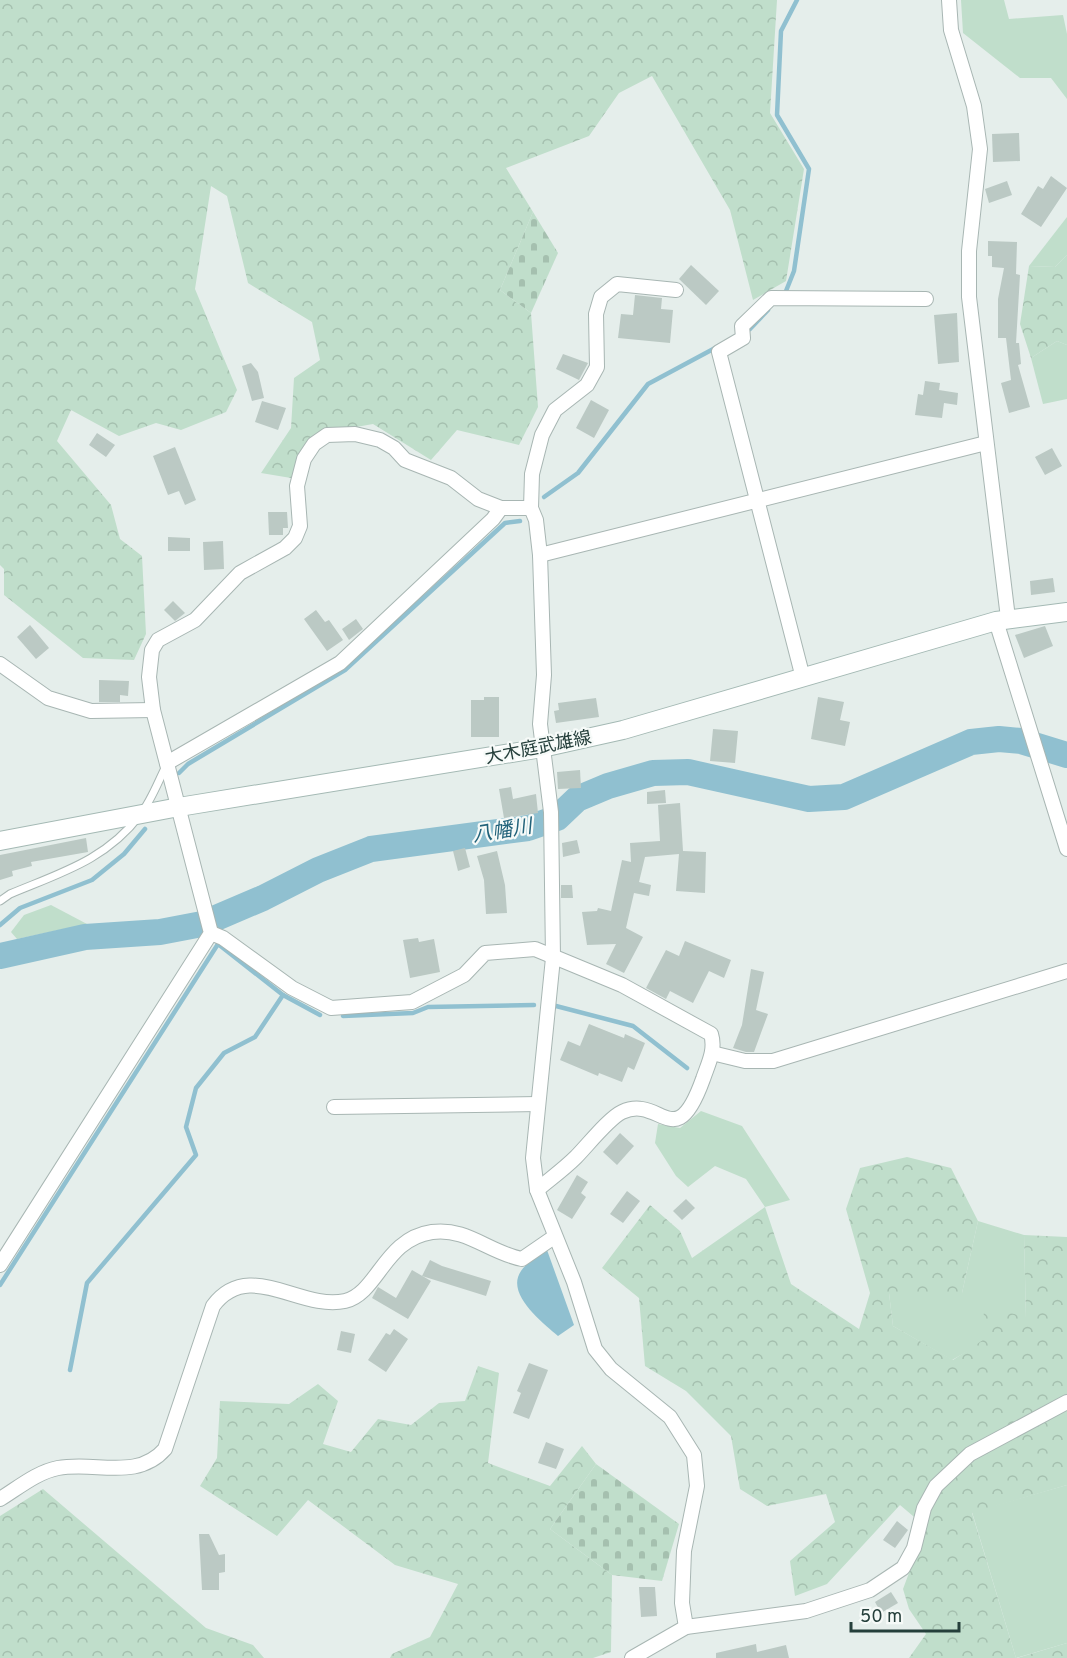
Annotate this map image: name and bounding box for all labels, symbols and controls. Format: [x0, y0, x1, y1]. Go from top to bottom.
street label: 大木庭武雄線 [483, 727, 593, 770]
water label: 八幡川 [471, 814, 536, 850]
scale bar [851, 1595, 959, 1633]
text: 50 m [860, 1606, 902, 1629]

